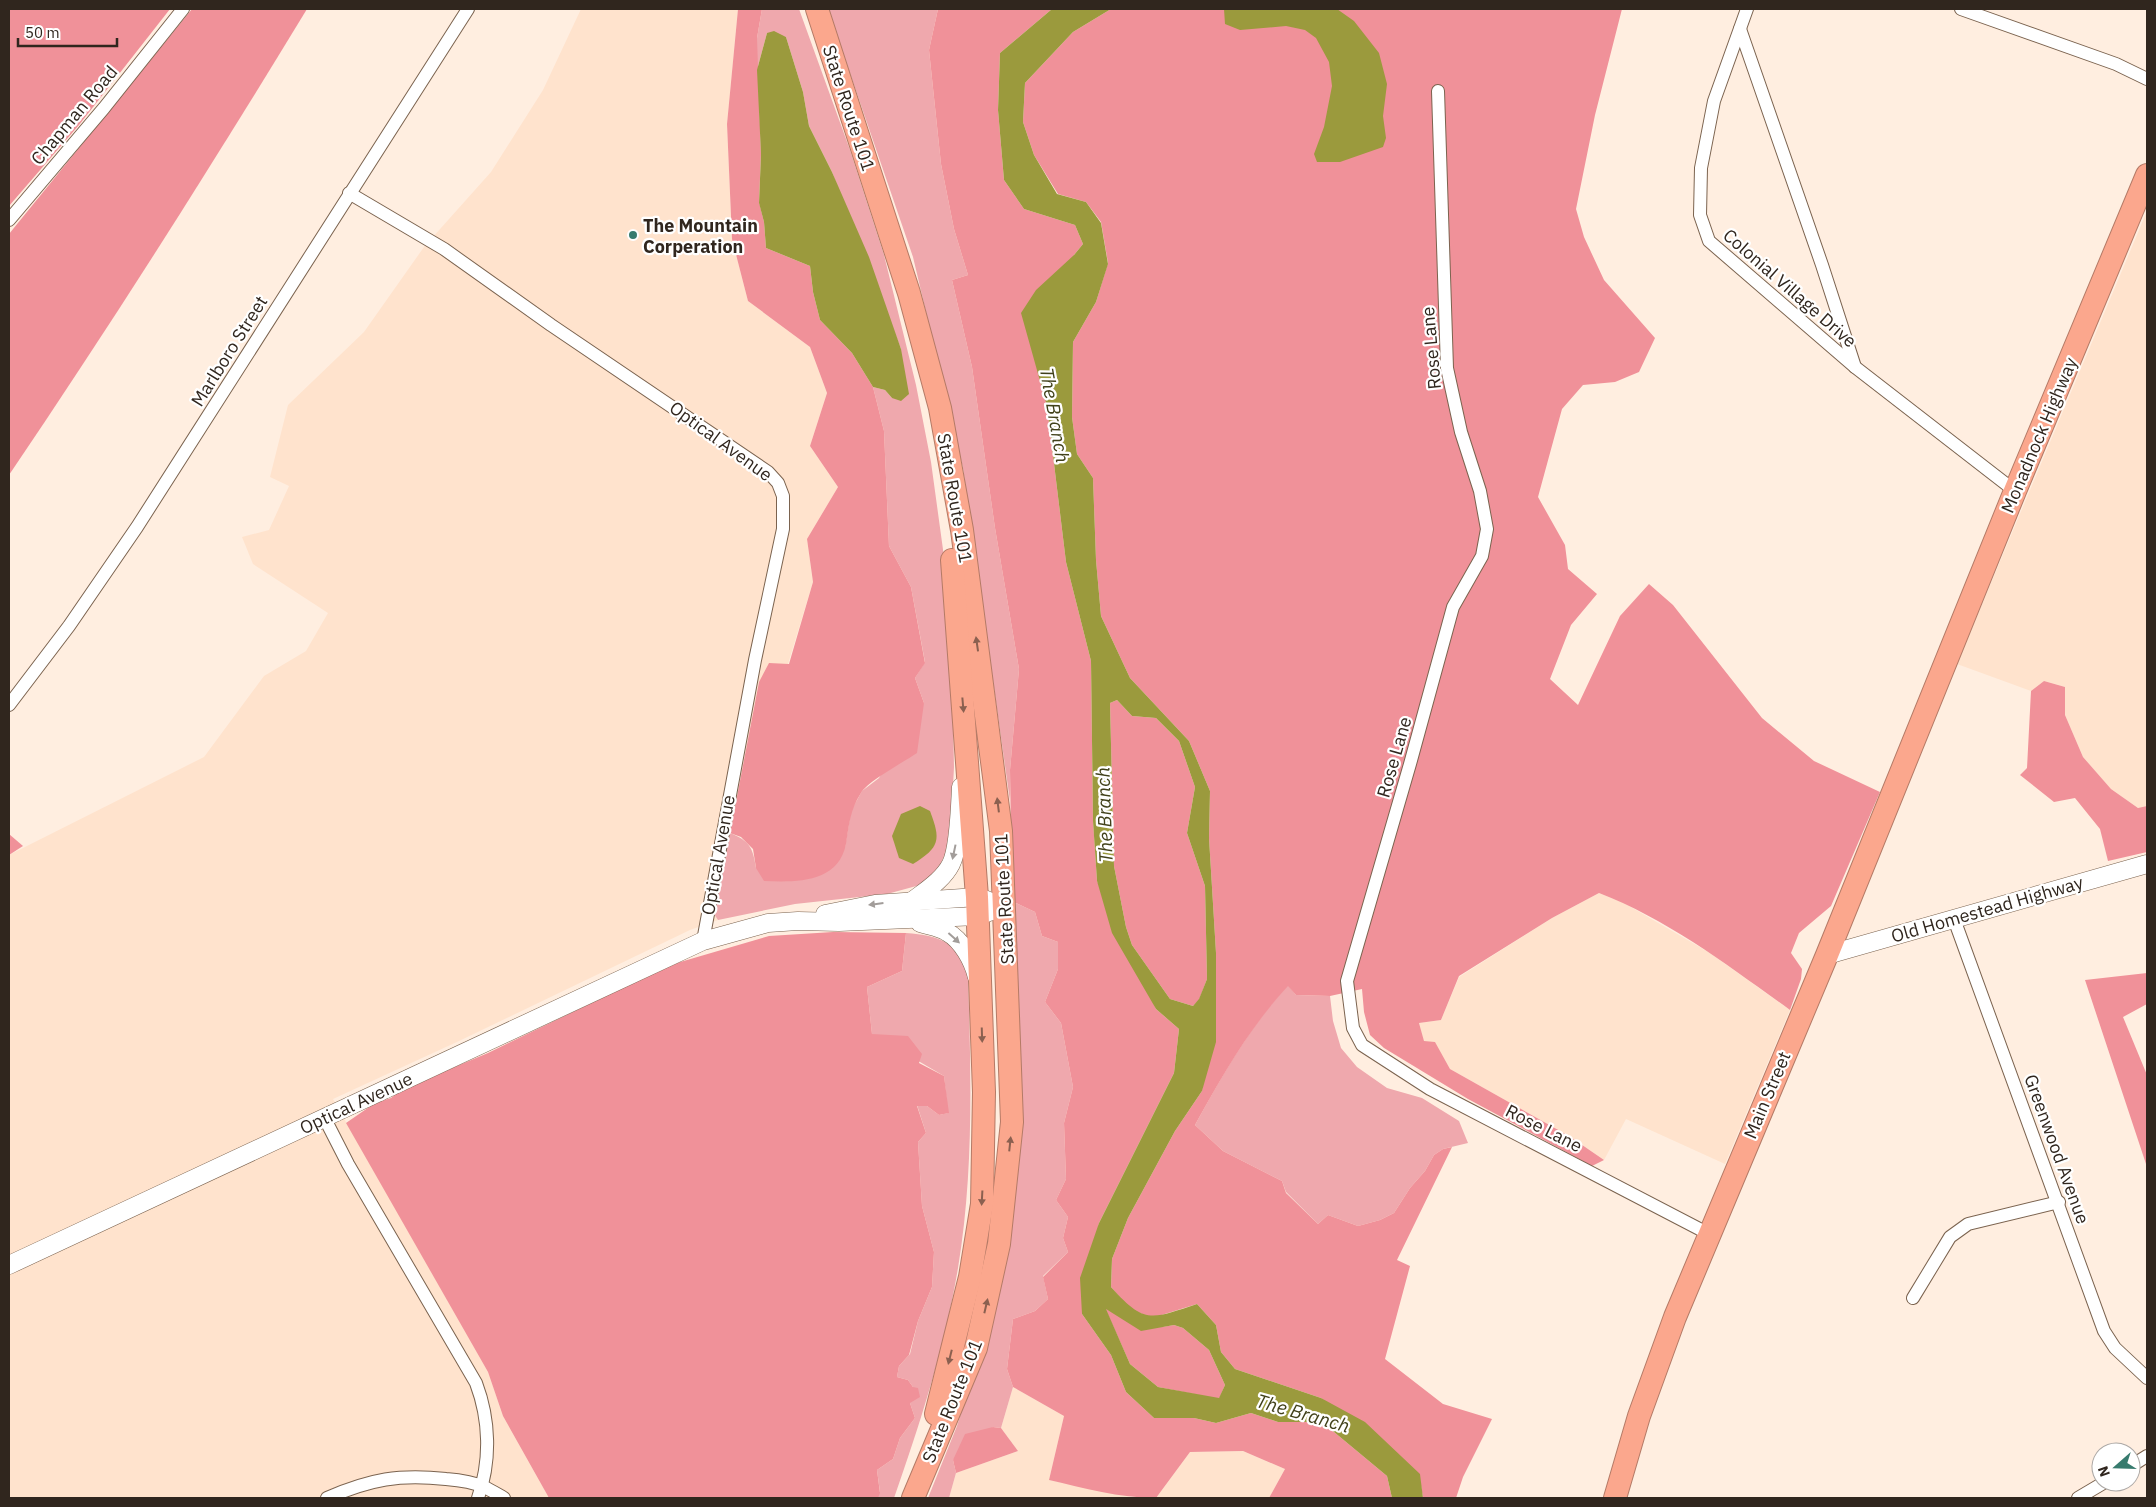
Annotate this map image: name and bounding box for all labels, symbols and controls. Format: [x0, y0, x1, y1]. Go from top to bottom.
scale bar [18, 15, 116, 47]
text: 50 m [25, 23, 60, 42]
street label: State Route 101 [818, 42, 880, 174]
street label: Chapman Road [26, 61, 122, 169]
place label: The Mountain Corperation [643, 214, 758, 258]
street label: Colonial Village Drive [1718, 224, 1862, 352]
marker: The Mountain Corperation [627, 229, 639, 241]
street label: Marlboro Street [186, 291, 272, 411]
street label: Rose Lane [1416, 306, 1446, 390]
street label: Monadnock Highway [1996, 354, 2082, 516]
water label: The Branch [1035, 366, 1075, 464]
street label: Optical Avenue [665, 396, 777, 486]
street label: State Route 101 [932, 431, 978, 565]
one-way arrow [973, 636, 981, 652]
one-way arrow [960, 697, 968, 713]
street label: Rose Lane [1372, 714, 1417, 800]
water label: The Branch [1090, 767, 1118, 863]
street label: Optical Avenue [696, 793, 740, 917]
one-way arrow [994, 797, 1002, 813]
street label: State Route 101 [989, 833, 1019, 965]
one-way arrow [950, 844, 958, 859]
street label: Old Homestead Highway [1888, 871, 2086, 947]
one-way arrow [868, 900, 884, 908]
one-way arrow [948, 933, 961, 944]
one-way arrow [979, 1027, 987, 1043]
street label: Main Street [1738, 1048, 1796, 1142]
street label: Optical Avenue [296, 1067, 416, 1139]
street label: Greenwood Avenue [2019, 1071, 2095, 1227]
street label: Rose Lane [1502, 1099, 1586, 1157]
one-way arrow [1006, 1135, 1014, 1151]
one-way arrow [977, 1190, 985, 1206]
one-way arrow [982, 1298, 990, 1313]
street label: State Route 101 [917, 1336, 987, 1466]
one-way arrow [946, 1349, 954, 1364]
water label: The Branch [1254, 1388, 1352, 1438]
north arrow [2091, 1442, 2141, 1492]
text: N [2094, 1464, 2114, 1479]

